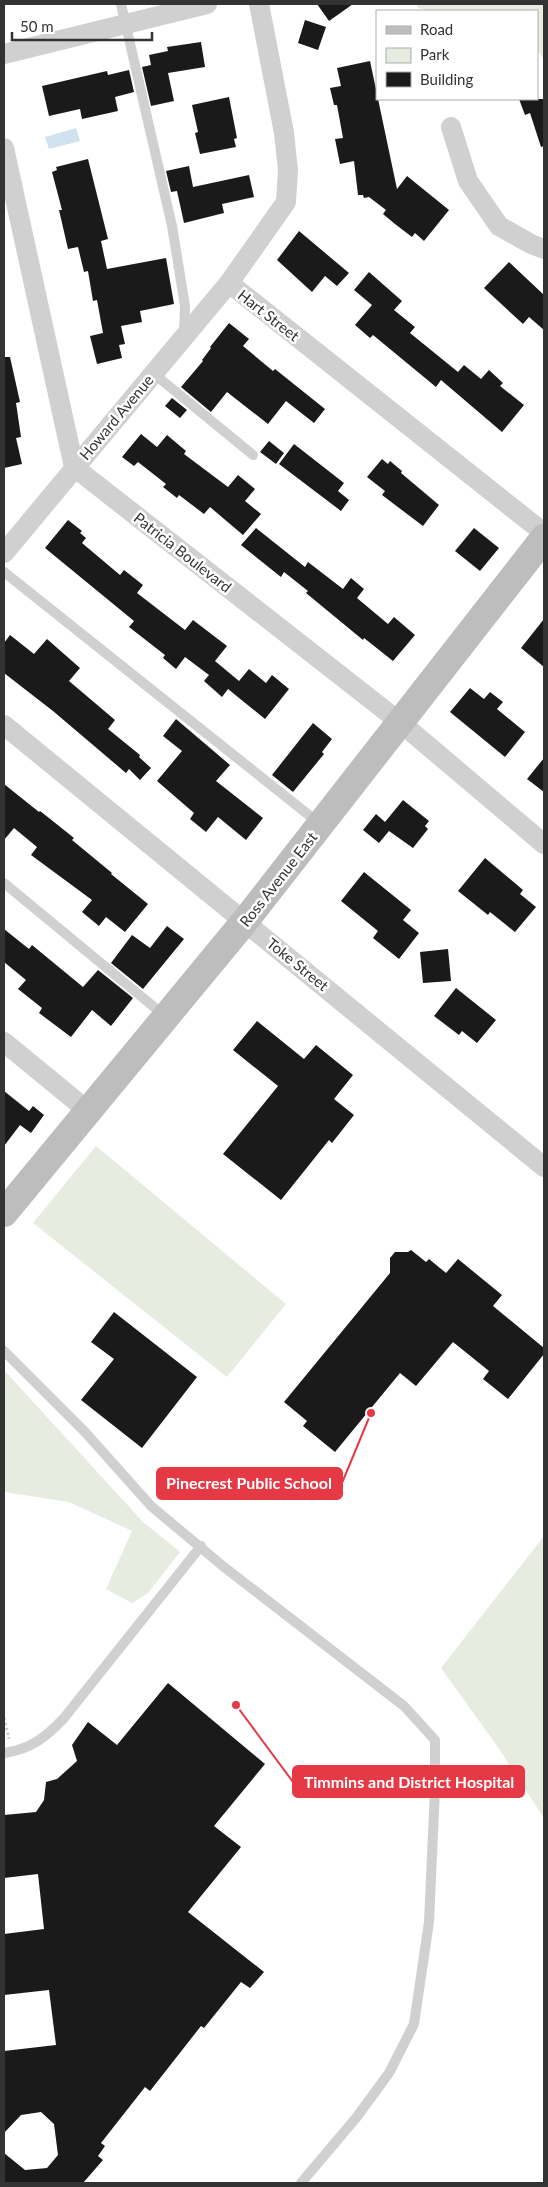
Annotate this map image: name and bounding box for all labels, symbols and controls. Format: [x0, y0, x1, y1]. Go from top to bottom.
scale bar [12, 10, 152, 42]
legend [376, 10, 538, 100]
text: 50 m [20, 17, 54, 35]
text: Road [420, 20, 453, 38]
text: Park [420, 45, 450, 63]
text: Building [420, 70, 473, 88]
street label: Hart Street [235, 285, 304, 345]
street label: Howard Avenue [75, 371, 157, 463]
street label: Patricia Boulevard [131, 508, 235, 596]
street label: Ross Avenue East [235, 828, 321, 930]
street label: Toke Street [264, 934, 333, 995]
callout: Pinecrest Public School [157, 1468, 342, 1499]
text: Pinecrest Public School [166, 1473, 332, 1492]
callout: Timmins and District Hospital [293, 1766, 524, 1797]
text: Timmins and District Hospital [304, 1772, 514, 1791]

